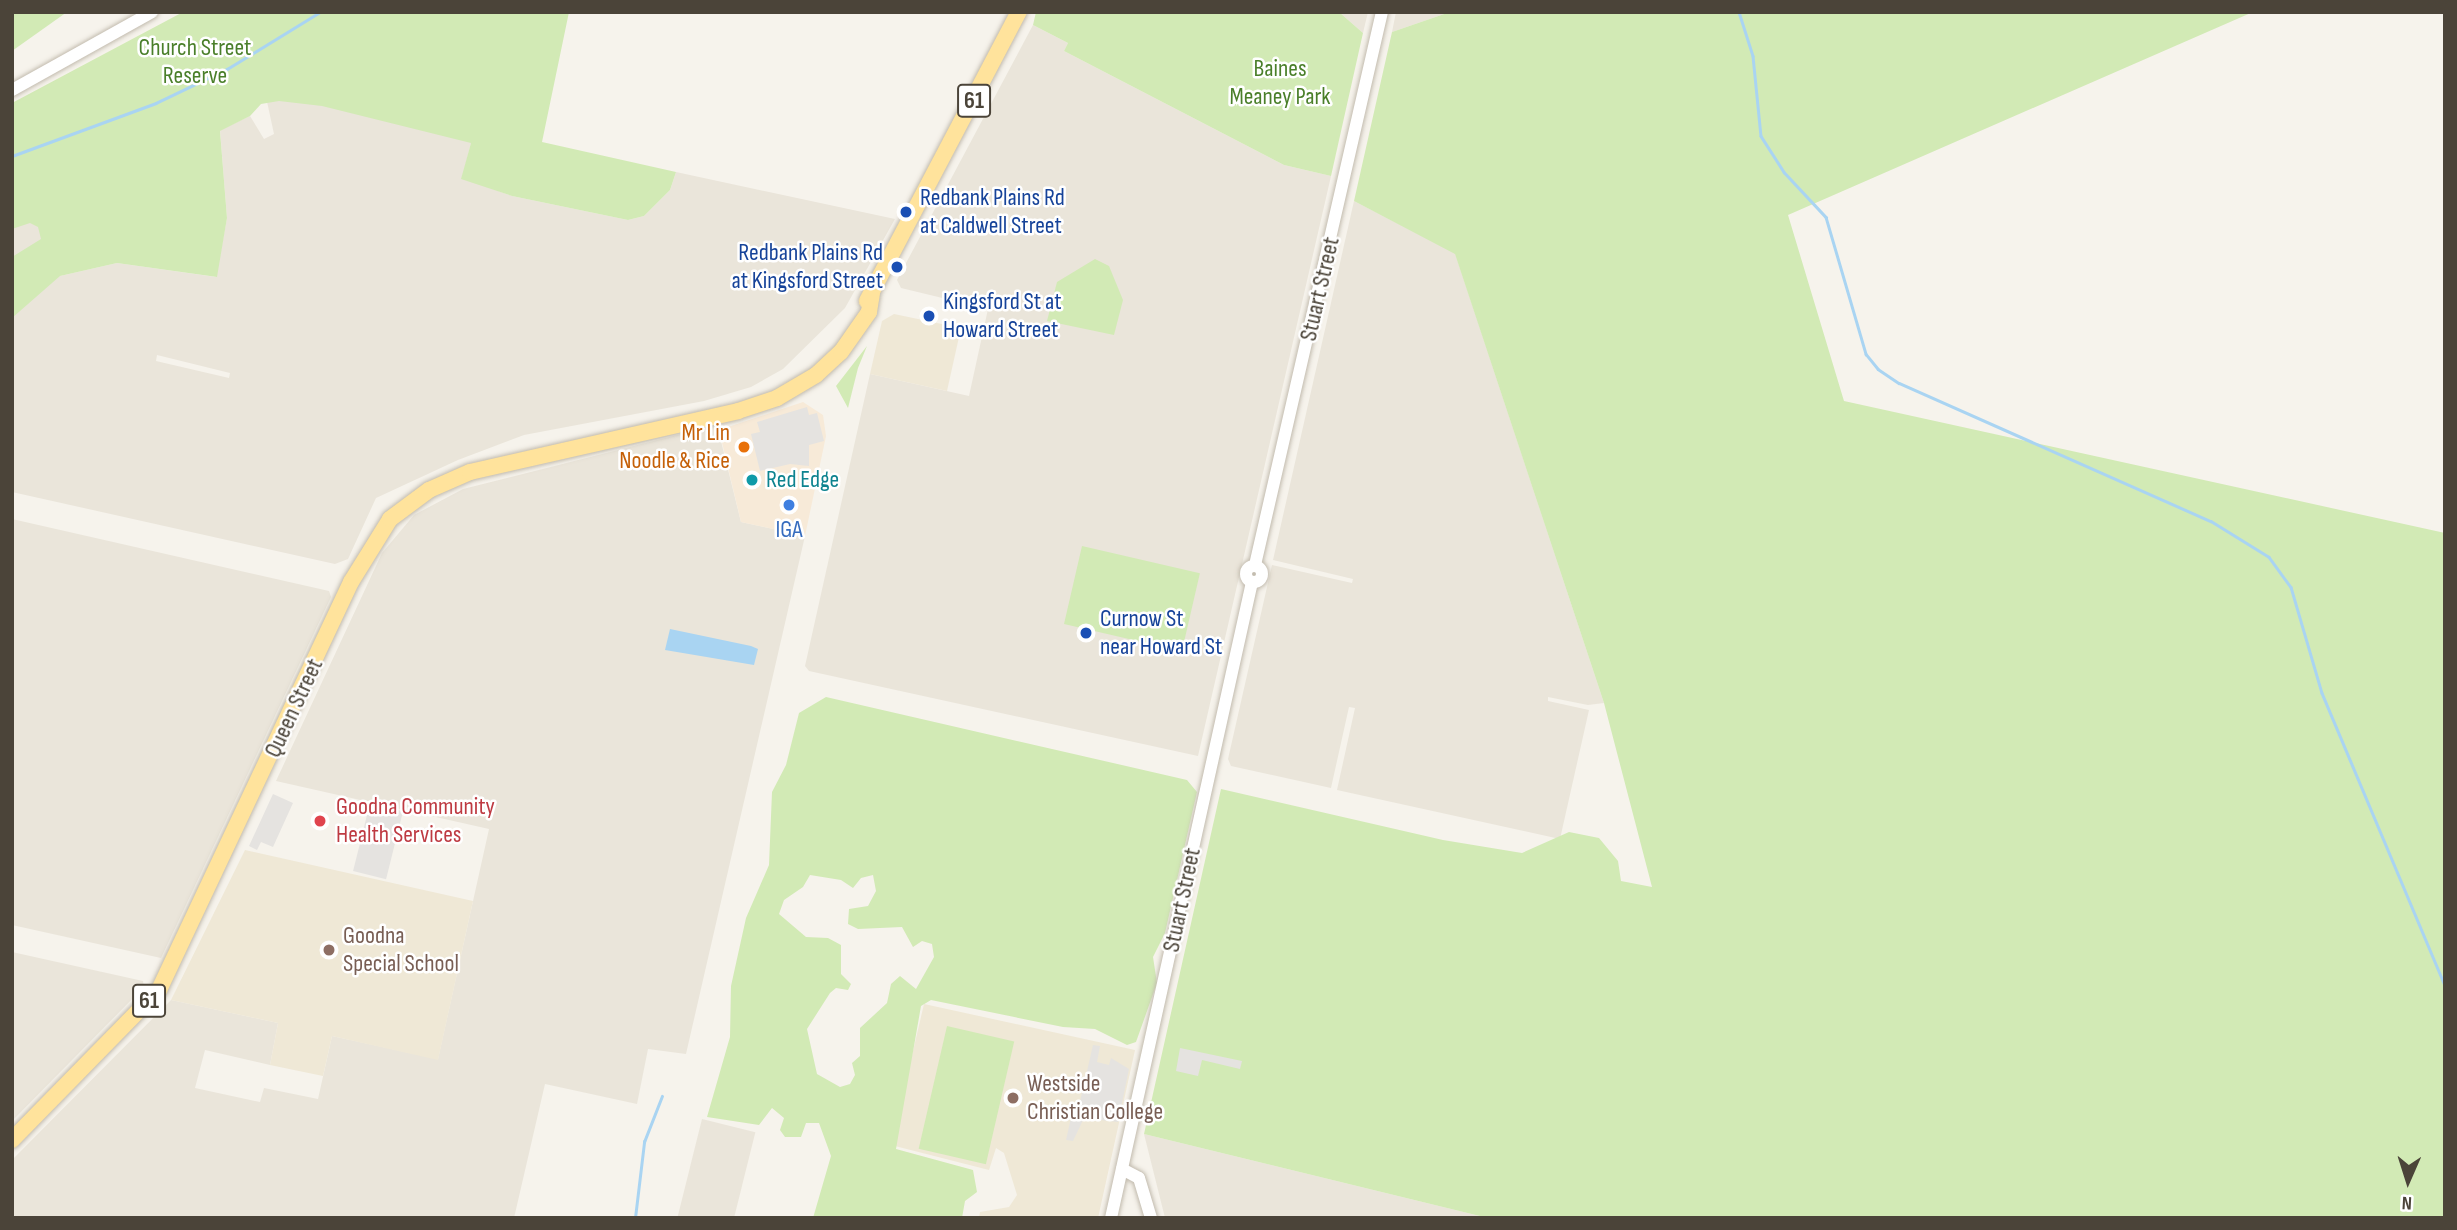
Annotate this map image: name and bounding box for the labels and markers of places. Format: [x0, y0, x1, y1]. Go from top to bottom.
place label: Redbank Plains Rd at Caldwell Street [920, 184, 1065, 240]
marker: Redbank Plains Rd at Caldwell Street [898, 204, 914, 220]
place label: Redbank Plains Rd at Kingsford Street [731, 239, 883, 295]
marker: Redbank Plains Rd at Kingsford Street [889, 259, 905, 275]
place label: Kingsford St at Howard Street [943, 288, 1062, 344]
marker: Kingsford St at Howard Street [921, 308, 937, 324]
place label: Mr Lin Noodle & Rice [619, 419, 730, 475]
marker: Mr Lin Noodle & Rice [736, 439, 752, 455]
place label: Red Edge [766, 466, 839, 494]
marker: Red Edge [744, 472, 760, 488]
marker: IGA [781, 497, 797, 513]
place label: IGA [775, 516, 803, 544]
place label: Curnow St near Howard St [1100, 605, 1222, 661]
marker: Curnow St near Howard St [1078, 625, 1094, 641]
place label: Goodna Community Health Services [336, 793, 495, 849]
marker: Goodna Community Health Services [310, 811, 330, 831]
place label: Goodna Special School [343, 922, 459, 978]
marker: Goodna Special School [321, 942, 337, 958]
place label: Westside Christian College [1027, 1070, 1163, 1126]
marker: Westside Christian College [1005, 1090, 1021, 1106]

